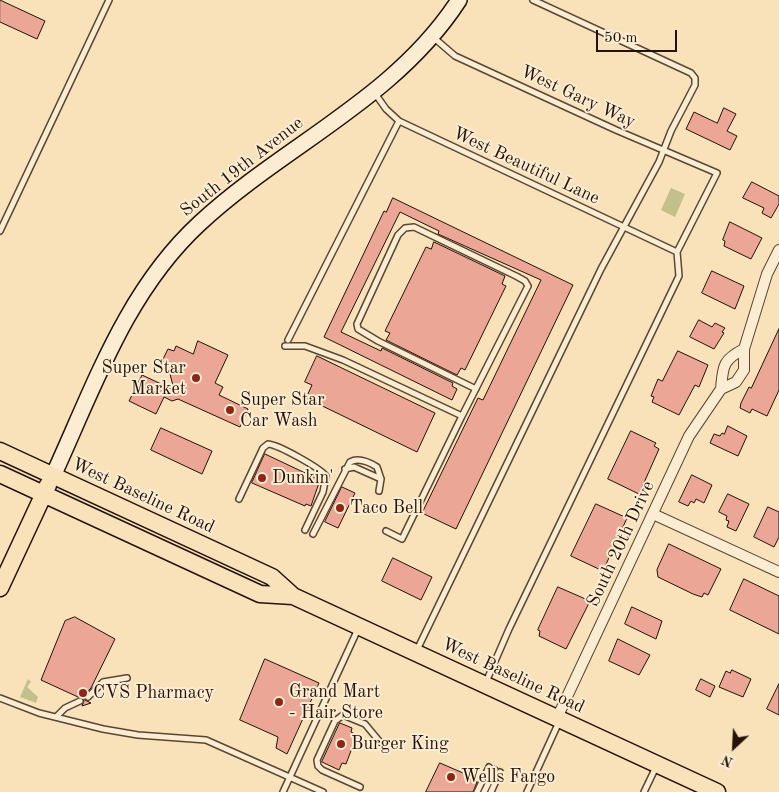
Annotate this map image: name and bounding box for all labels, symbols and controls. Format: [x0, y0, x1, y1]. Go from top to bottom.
scale bar [599, 20, 680, 52]
text: 50 m [604, 31, 638, 46]
street label: West Gary Way [517, 61, 639, 133]
street label: South 19th Avenue [176, 112, 308, 222]
street label: West Beautiful Lane [449, 122, 603, 210]
place label: Super Star Market [101, 357, 186, 399]
marker: Super Star Market [190, 372, 202, 384]
place label: Super Star Car Wash [240, 389, 325, 432]
marker: Super Star Car Wash [224, 404, 236, 416]
street label: West Baseline Road [68, 453, 218, 539]
place label: Dunkin' [272, 467, 334, 489]
marker: Dunkin' [256, 472, 268, 484]
street label: South 20th Drive [582, 478, 660, 610]
place label: Taco Bell [350, 497, 423, 519]
marker: Taco Bell [334, 502, 346, 514]
street label: West Baseline Road [438, 633, 588, 719]
place label: Grand Mart - Hair Store [289, 681, 383, 724]
place label: CVS Pharmacy [93, 682, 214, 704]
marker: CVS Pharmacy [77, 687, 89, 699]
marker: Grand Mart - Hair Store [273, 696, 285, 708]
north arrow [709, 722, 759, 772]
place label: Burger King [351, 733, 449, 755]
marker: Burger King [335, 738, 347, 750]
text: N [720, 752, 735, 769]
place label: Wells Fargo [461, 766, 555, 788]
marker: Wells Fargo [445, 771, 457, 783]

